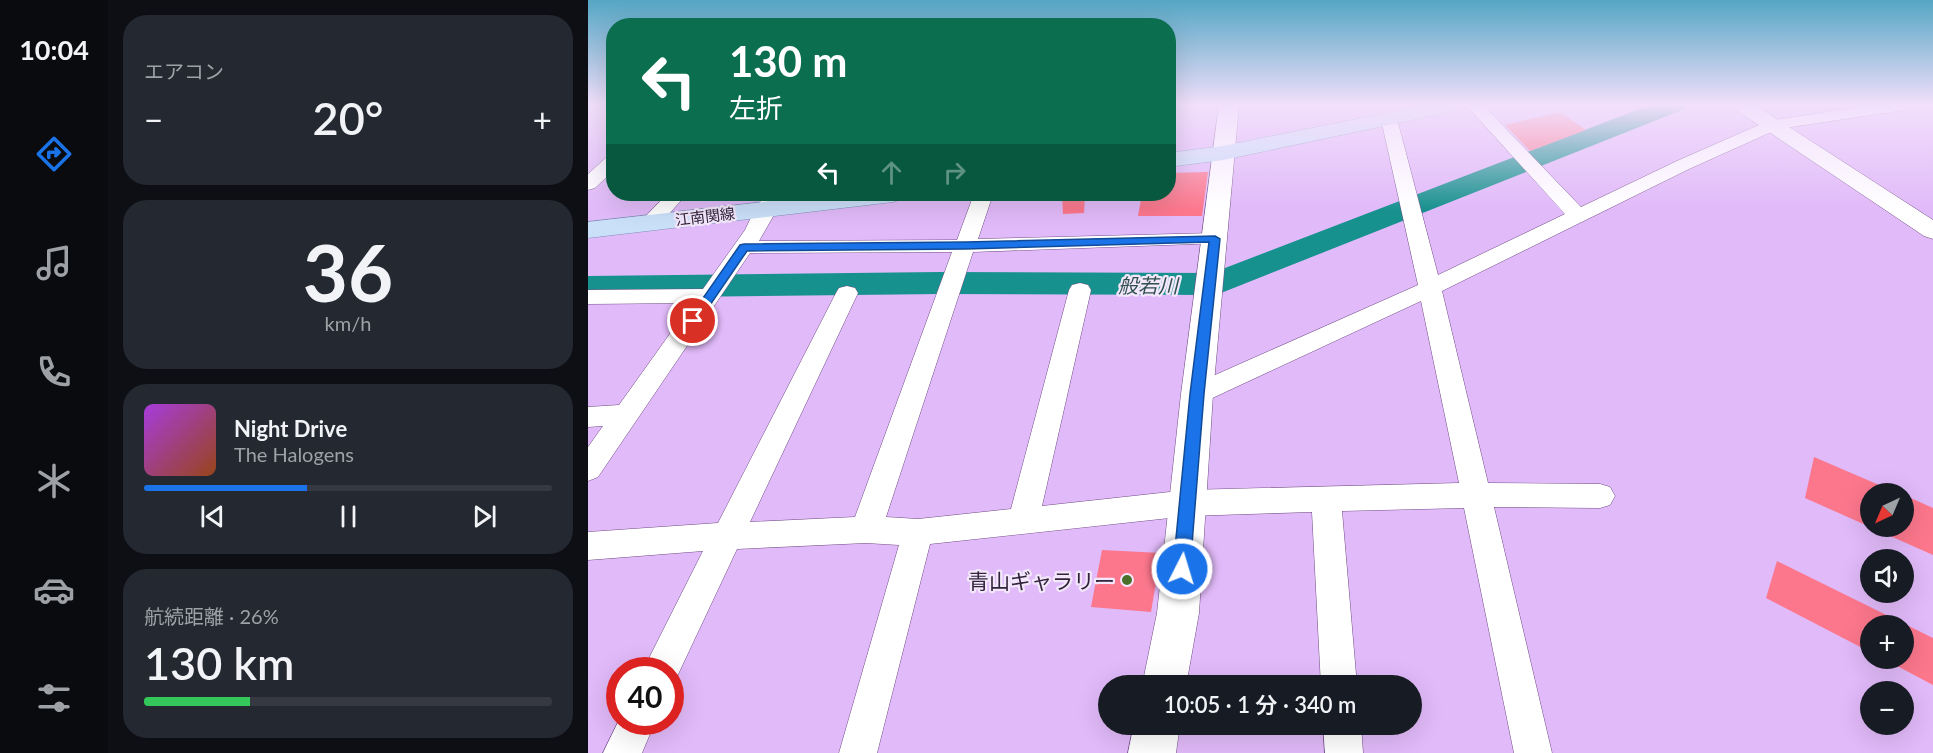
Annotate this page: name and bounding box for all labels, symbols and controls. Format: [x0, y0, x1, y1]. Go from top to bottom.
text: 10:04 [19, 33, 89, 66]
text: 130 m [729, 36, 847, 86]
icon: left [630, 42, 708, 120]
text: エアコン [144, 59, 224, 83]
text: 20° [313, 91, 383, 145]
text: 左折 [729, 91, 783, 124]
text: − [144, 99, 163, 139]
text: + [533, 99, 552, 139]
icon: directions [33, 133, 75, 175]
icon: left [812, 156, 845, 189]
icon: ahead [875, 156, 908, 189]
icon: right [938, 156, 971, 189]
street label: 江南関線 [674, 203, 736, 229]
text: 36 [303, 225, 393, 319]
icon: music [33, 242, 75, 284]
water label: 般若川 [1118, 273, 1180, 297]
pin [667, 295, 718, 346]
icon: arrive [676, 304, 709, 337]
text: km/h [325, 311, 371, 335]
icon: phone [33, 351, 75, 393]
text: Night Drive [234, 415, 347, 442]
text: The Halogens [234, 442, 354, 466]
icon: climate [33, 460, 75, 502]
north arrow [1860, 483, 1914, 537]
map controls [1860, 483, 1914, 735]
icon: previous [196, 500, 229, 533]
icon: pause [332, 500, 365, 533]
icon: next [468, 500, 501, 533]
position arrow [1150, 537, 1214, 601]
button: sound [1860, 549, 1914, 603]
place label: 青山ギャラリー [968, 568, 1115, 593]
icon: car [33, 569, 75, 611]
marker: 青山ギャラリー [1120, 573, 1134, 587]
text: 航続距離 · 26% [144, 604, 279, 628]
button: + [1860, 615, 1914, 669]
text: 130 km [144, 636, 294, 690]
speed limit sign: 40 [606, 657, 684, 735]
icon: filters [33, 677, 75, 719]
button: − [1860, 681, 1914, 735]
text: 10:05 · 1 分 · 340 m [1164, 691, 1356, 718]

